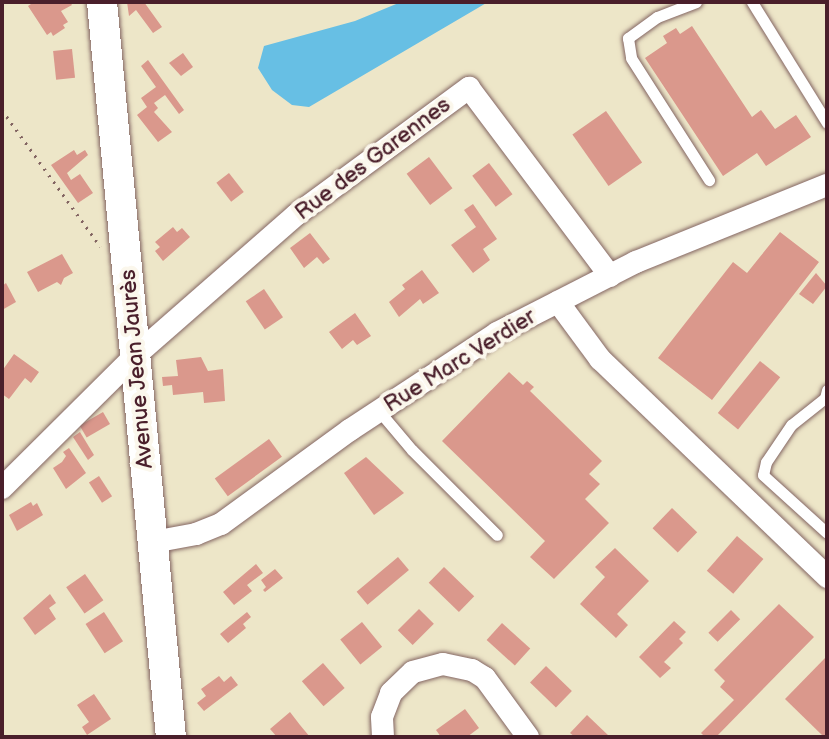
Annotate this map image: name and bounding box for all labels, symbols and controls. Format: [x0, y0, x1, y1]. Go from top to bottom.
street label: Rue des Garennes [290, 92, 456, 226]
street label: Avenue Jean Jaurès [115, 267, 159, 471]
street label: Rue Marc Verdier [379, 304, 541, 418]

